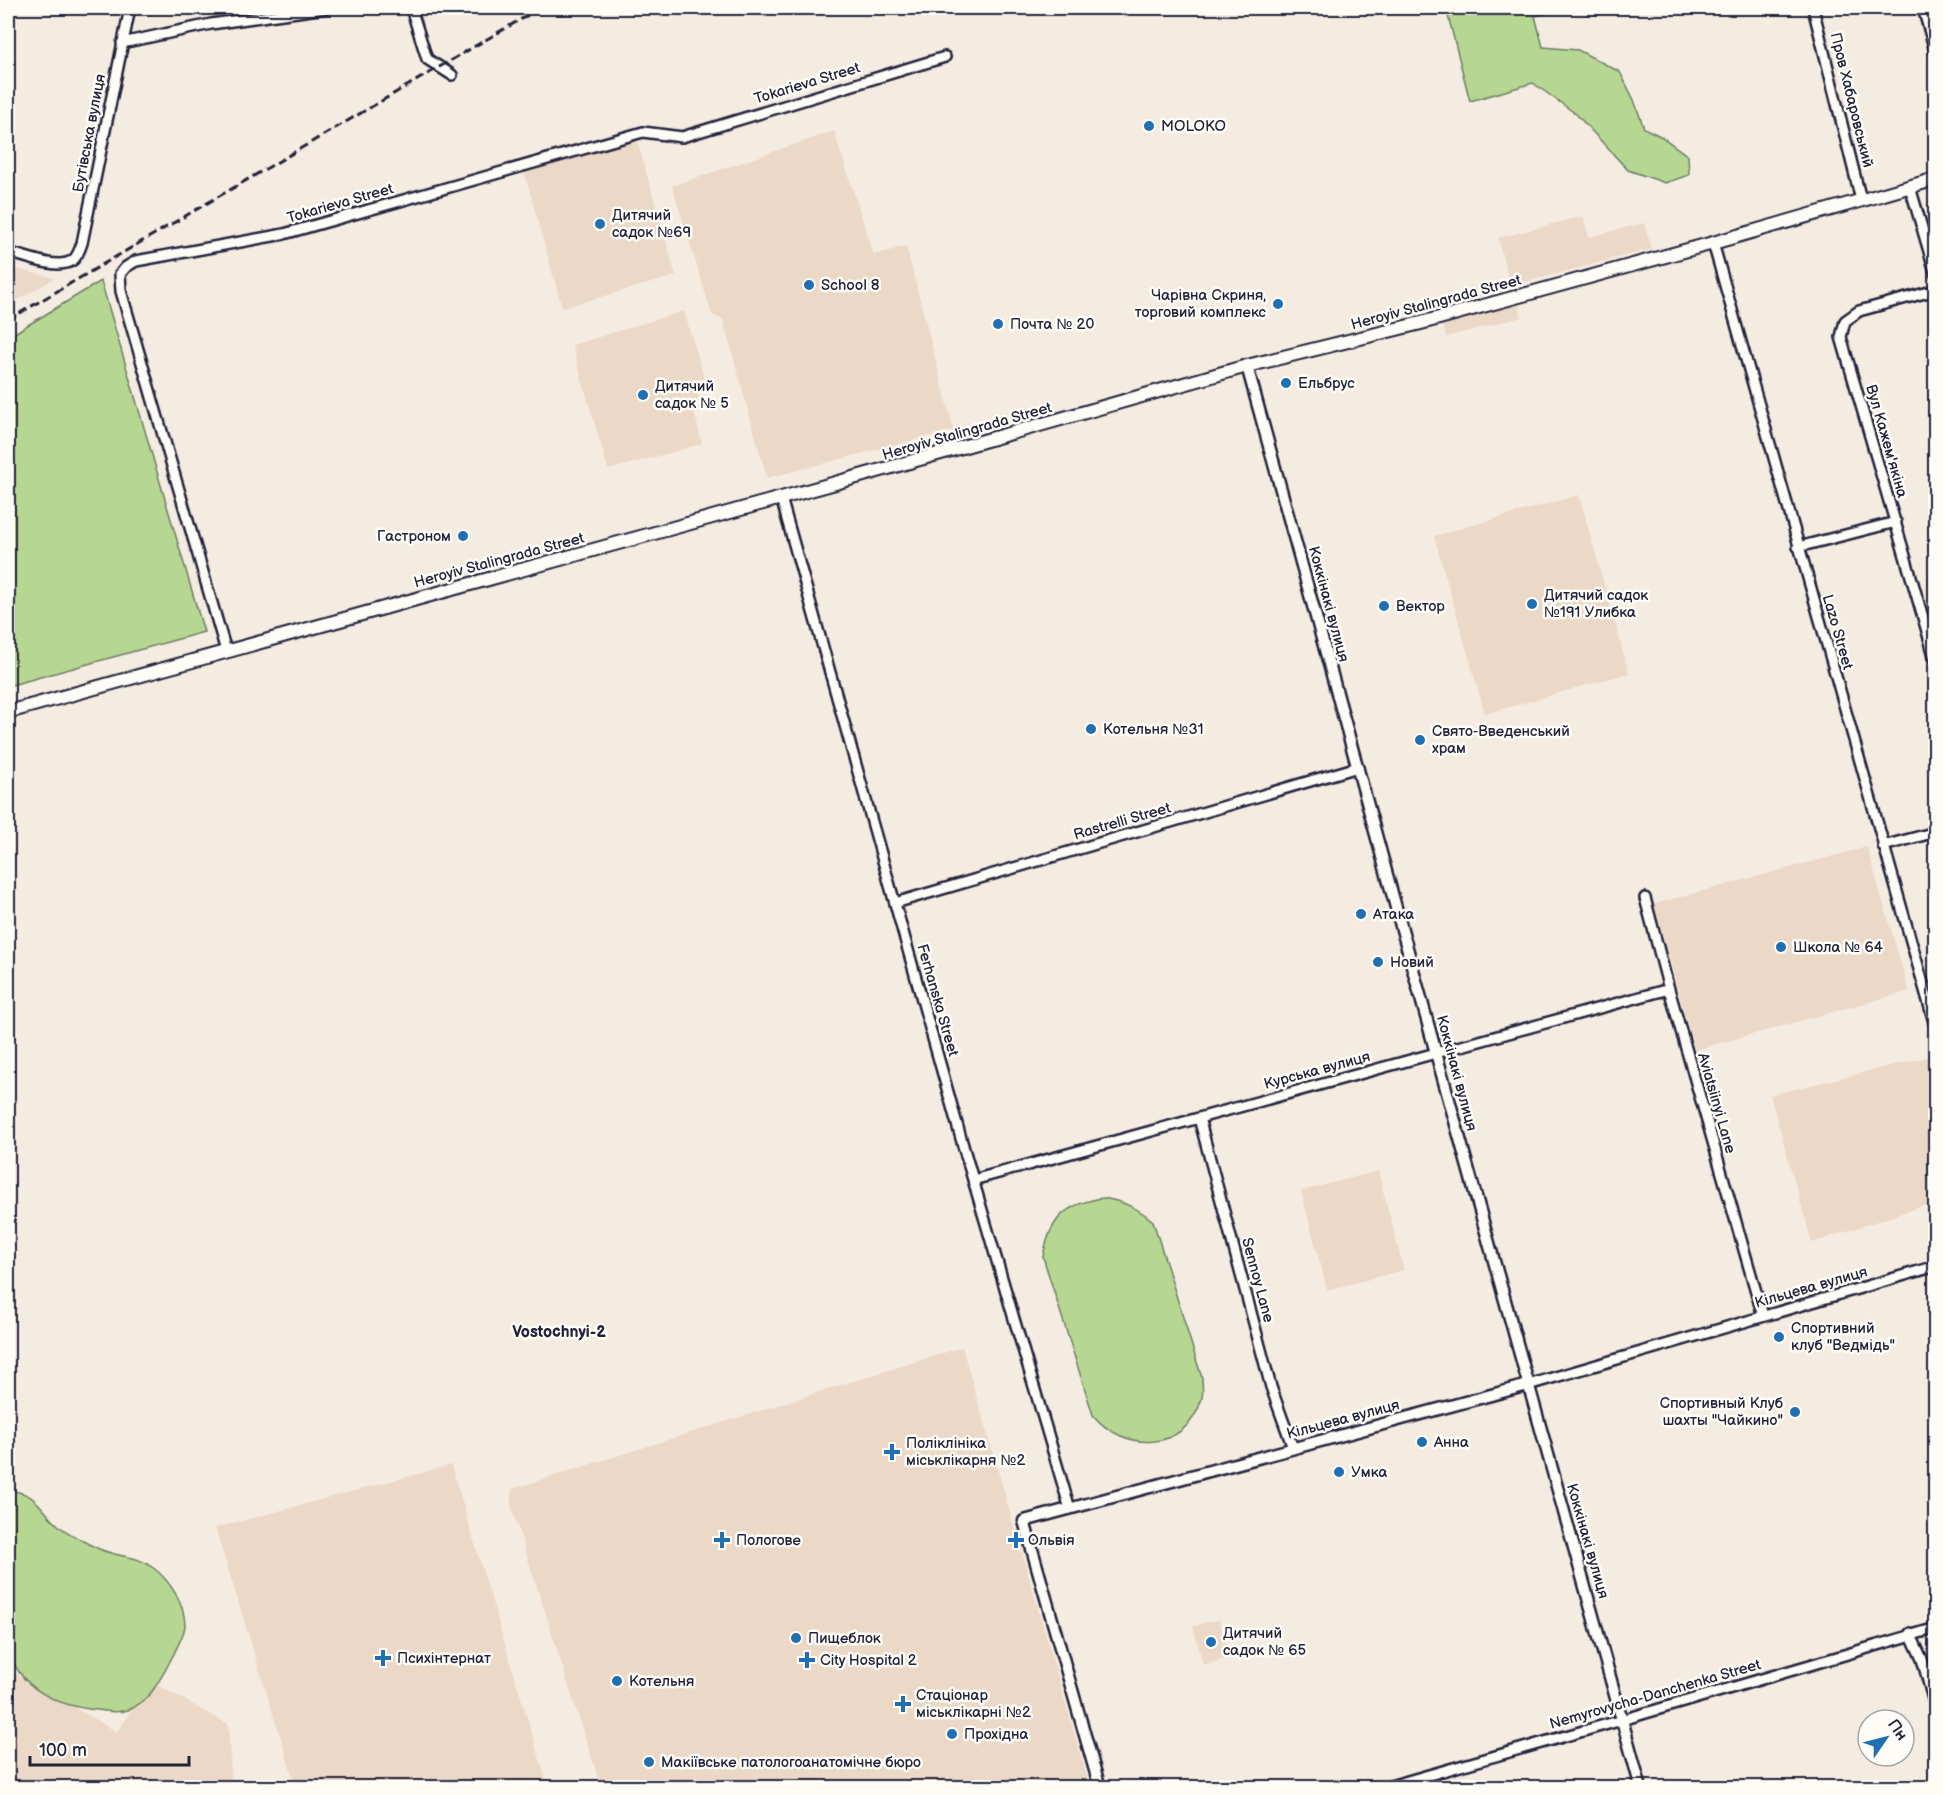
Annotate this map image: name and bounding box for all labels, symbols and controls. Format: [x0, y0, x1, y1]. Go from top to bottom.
street label: Пров Хабаровський [1826, 31, 1877, 170]
street label: Tokarieva Street [752, 58, 863, 109]
street label: Бутівська вулиця [69, 72, 110, 194]
place label: MOLOKO [1161, 117, 1226, 136]
marker: MOLOKO [1142, 119, 1156, 133]
street label: Tokarieva Street [285, 179, 396, 228]
place label: Дитячий садок №69 [612, 206, 691, 242]
marker: Дитячий садок №69 [593, 217, 607, 231]
street label: Heroyiv Stalingrada Street [1349, 271, 1524, 334]
place label: School 8 [821, 276, 880, 295]
marker: School 8 [802, 278, 816, 292]
place label: Чарівна Скриня, торговий комплекс [1135, 286, 1267, 322]
marker: Чарівна Скриня, торговий комплекс [1271, 297, 1285, 311]
place label: Почта № 20 [1010, 315, 1094, 334]
marker: Почта № 20 [991, 317, 1005, 331]
place label: Ельбрус [1298, 374, 1355, 393]
marker: Ельбрус [1279, 376, 1293, 390]
place label: Дитячий садок № 5 [655, 377, 729, 413]
street label: Вул Кажем'якіна [1861, 382, 1912, 500]
marker: Дитячий садок № 5 [636, 388, 650, 402]
street label: Heroyiv Stalingrada Street [880, 398, 1054, 465]
place label: Гастроном [377, 527, 451, 546]
street label: Heroyiv Stalingrada Street [412, 529, 587, 592]
marker: Гастроном [456, 529, 470, 543]
street label: Коккінакі вулиця [1304, 544, 1353, 664]
place label: Дитячий садок №191 Улибка [1544, 586, 1648, 622]
street label: Lazo Street [1818, 592, 1857, 672]
place label: Вектор [1396, 597, 1445, 616]
marker: Дитячий садок №191 Улибка [1525, 597, 1539, 611]
marker: Вектор [1377, 599, 1391, 613]
place label: Котельня №31 [1103, 720, 1203, 739]
marker: Котельня №31 [1084, 722, 1098, 736]
place label: Свято-Введенський храм [1432, 722, 1570, 758]
marker: Свято-Введенський храм [1413, 733, 1427, 747]
street label: Rastrelli Street [1071, 798, 1173, 844]
place label: Атака [1372, 905, 1414, 924]
marker: Атака [1354, 907, 1368, 921]
place label: Школа № 64 [1793, 938, 1883, 957]
marker: Школа № 64 [1774, 940, 1788, 954]
street label: Ferhanska Street [912, 942, 963, 1059]
place label: Новий [1390, 953, 1434, 972]
marker: Новий [1371, 955, 1385, 969]
street label: Коккінакі вулиця [1432, 1013, 1481, 1133]
street label: Курська вулиця [1262, 1047, 1372, 1094]
street label: Aviatsiinyi Lane [1693, 1051, 1740, 1156]
street label: Sennoy Lane [1237, 1236, 1278, 1325]
street label: Кільцева вулиця [1753, 1262, 1870, 1313]
place label: Спортивний клуб "Ведмідь" [1791, 1319, 1895, 1355]
district label: Vostochnyi-2 [512, 1323, 606, 1342]
marker: Спортивний клуб "Ведмідь" [1772, 1330, 1786, 1344]
place label: Спортивный Клуб шахты "Чайкино" [1660, 1394, 1783, 1430]
street label: Кільцева вулиця [1285, 1395, 1402, 1444]
marker: Спортивный Клуб шахты "Чайкино" [1788, 1405, 1802, 1419]
place label: Анна [1433, 1433, 1469, 1452]
place label: Поліклініка міськлікарня №2 [906, 1434, 1026, 1470]
marker: Анна [1415, 1435, 1429, 1449]
marker: Поліклініка міськлікарня №2 [883, 1443, 901, 1461]
place label: Умка [1351, 1463, 1387, 1482]
marker: Умка [1332, 1465, 1346, 1479]
street label: Коккінакі вулиця [1562, 1481, 1613, 1601]
marker: Пологове [713, 1531, 731, 1549]
place label: Пологове [736, 1531, 801, 1550]
place label: Ольвія [1028, 1531, 1075, 1550]
marker: Ольвія [1009, 1533, 1023, 1547]
place label: Дитячий садок № 65 [1223, 1624, 1306, 1660]
place label: Пищеблок [808, 1629, 881, 1648]
marker: Пищеблок [789, 1631, 803, 1645]
marker: Дитячий садок № 65 [1204, 1635, 1218, 1649]
marker: Психінтернат [374, 1649, 392, 1667]
place label: Психінтернат [397, 1649, 491, 1668]
marker: City Hospital 2 [798, 1651, 816, 1669]
place label: City Hospital 2 [820, 1651, 917, 1670]
street label: Nemyrovycha-Danchenka Street [1547, 1655, 1763, 1734]
place label: Котельня [629, 1672, 694, 1691]
marker: Котельня [610, 1674, 624, 1688]
place label: Стаціонар міськлікарні №2 [916, 1686, 1031, 1722]
marker: Стаціонар міськлікарні №2 [894, 1695, 912, 1713]
north arrow [1856, 1708, 1916, 1768]
text: Пн [1883, 1716, 1911, 1744]
place label: Прохідна [964, 1725, 1028, 1744]
marker: Прохідна [945, 1727, 959, 1741]
scale bar [30, 1729, 189, 1767]
text: 100 m [39, 1740, 87, 1761]
place label: Макіївське патологоанатомічне бюро [661, 1753, 921, 1772]
marker: Макіївське патологоанатомічне бюро [642, 1755, 656, 1769]

